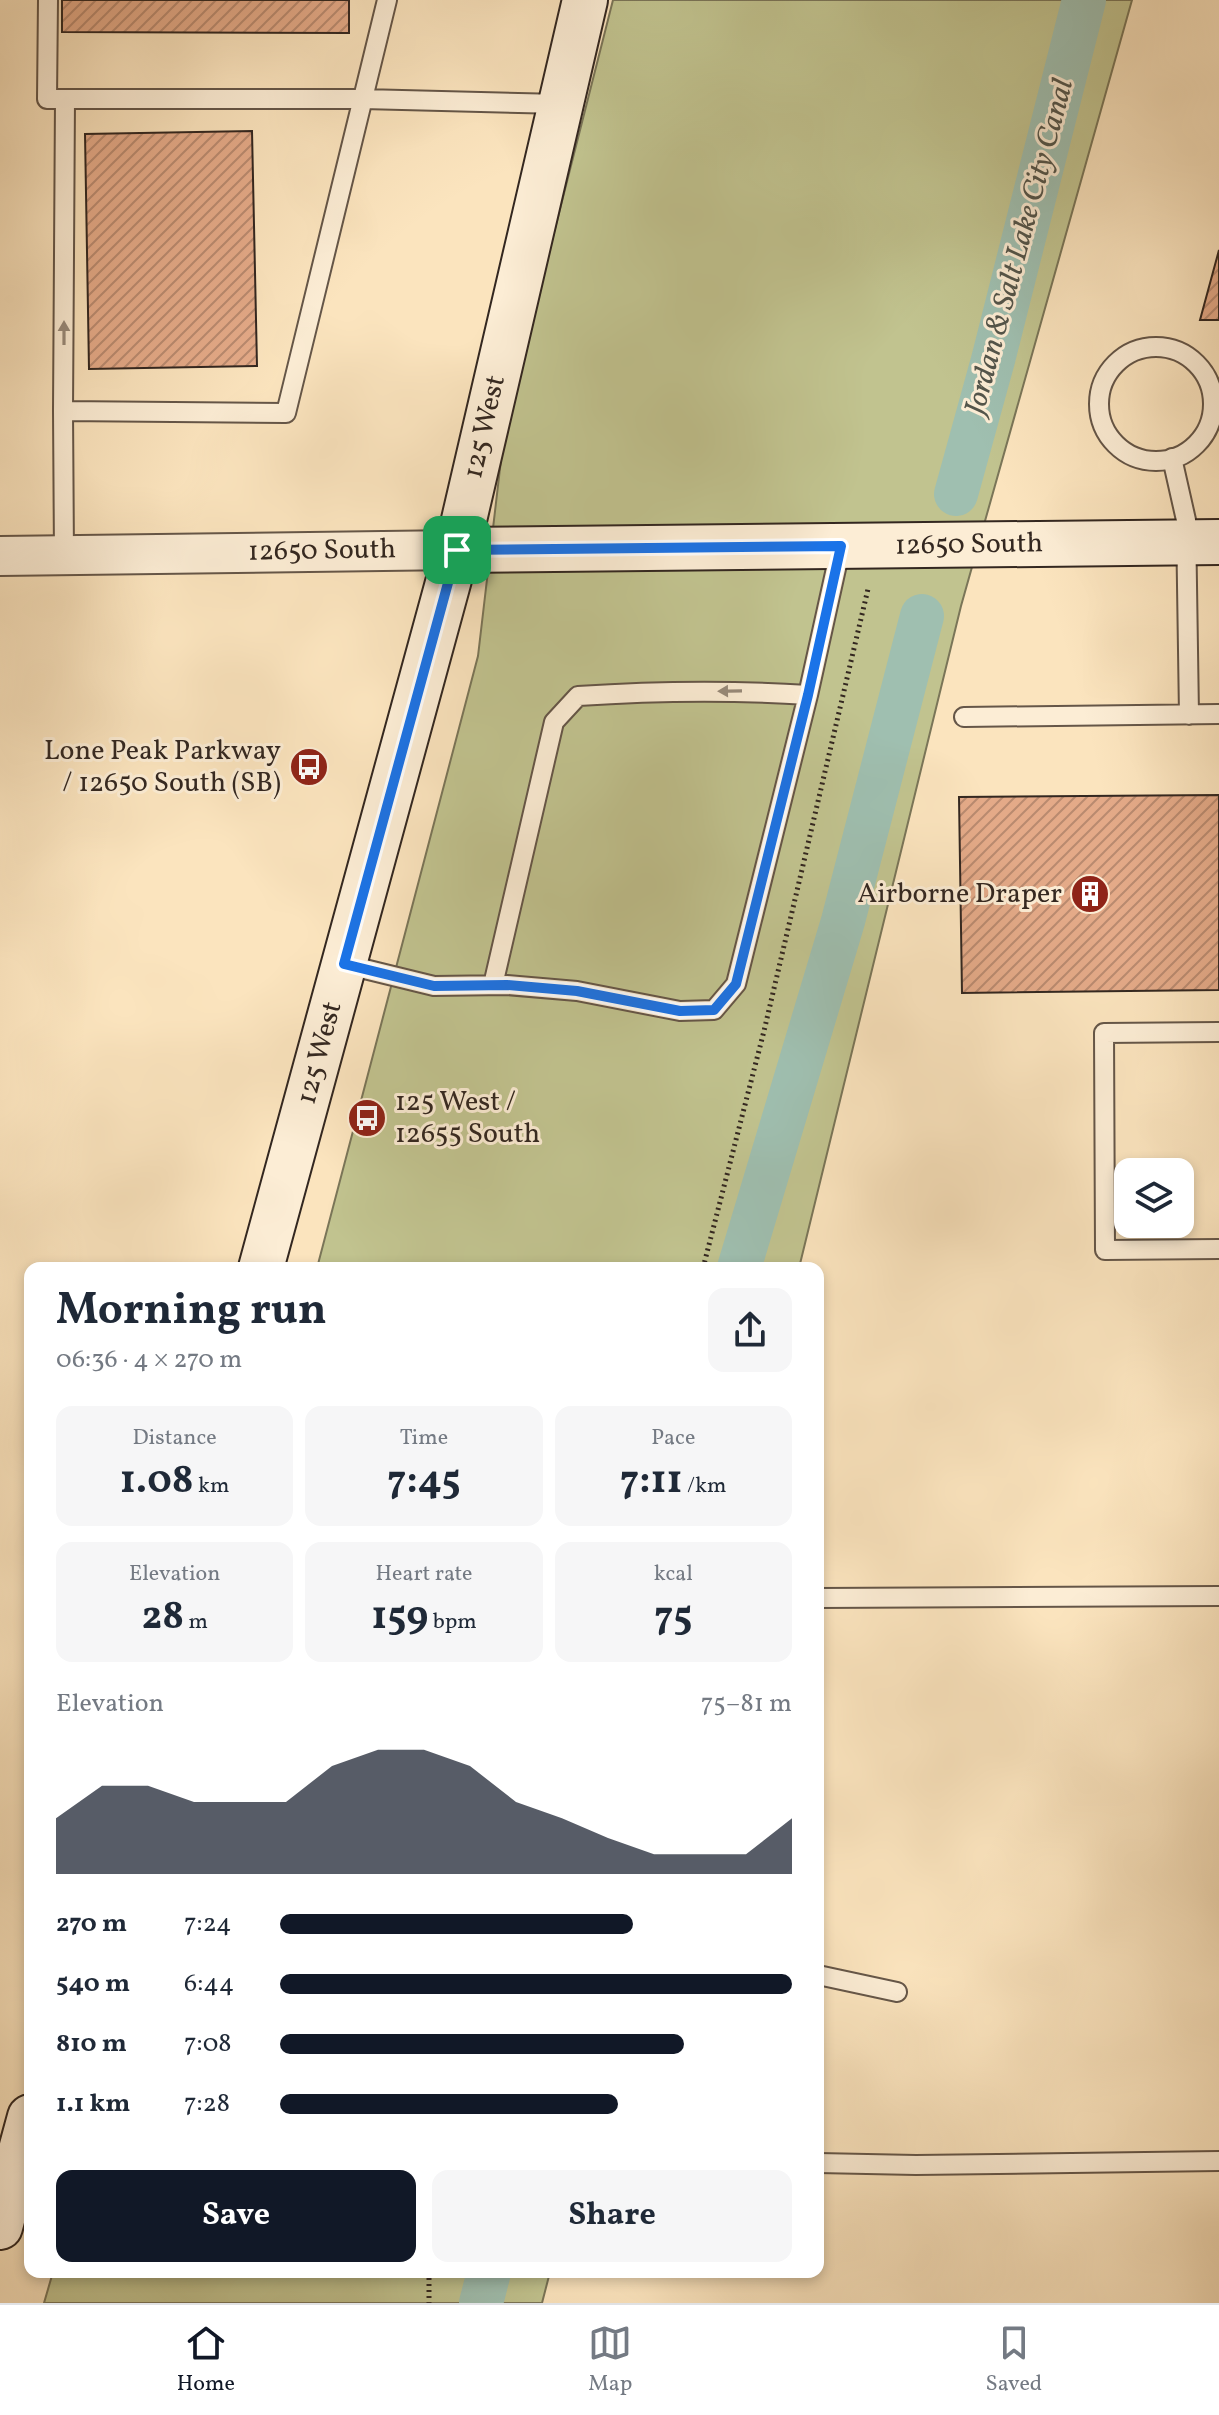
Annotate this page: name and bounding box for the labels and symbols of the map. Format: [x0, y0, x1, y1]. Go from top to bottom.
water label: Jordan & Salt Lake City Canal [954, 74, 1085, 423]
one-way arrow [57, 320, 70, 345]
street label: 125 West [454, 371, 516, 483]
pin [423, 516, 491, 584]
street label: 12650 South [895, 524, 1043, 566]
street label: 12650 South [248, 530, 396, 572]
one-way arrow [717, 685, 742, 697]
place label: Lone Peak Parkway / 12650 South (SB) [44, 732, 281, 803]
bus stop icon: Lone Peak Parkway / 12650 South (SB) [288, 746, 330, 788]
building icon: Airborne Draper [1069, 873, 1111, 915]
place label: Airborne Draper [857, 875, 1062, 914]
street label: 125 West [288, 997, 352, 1109]
place label: 125 West / 12655 South [395, 1083, 540, 1154]
bus stop icon: 125 West / 12655 South [346, 1097, 388, 1139]

